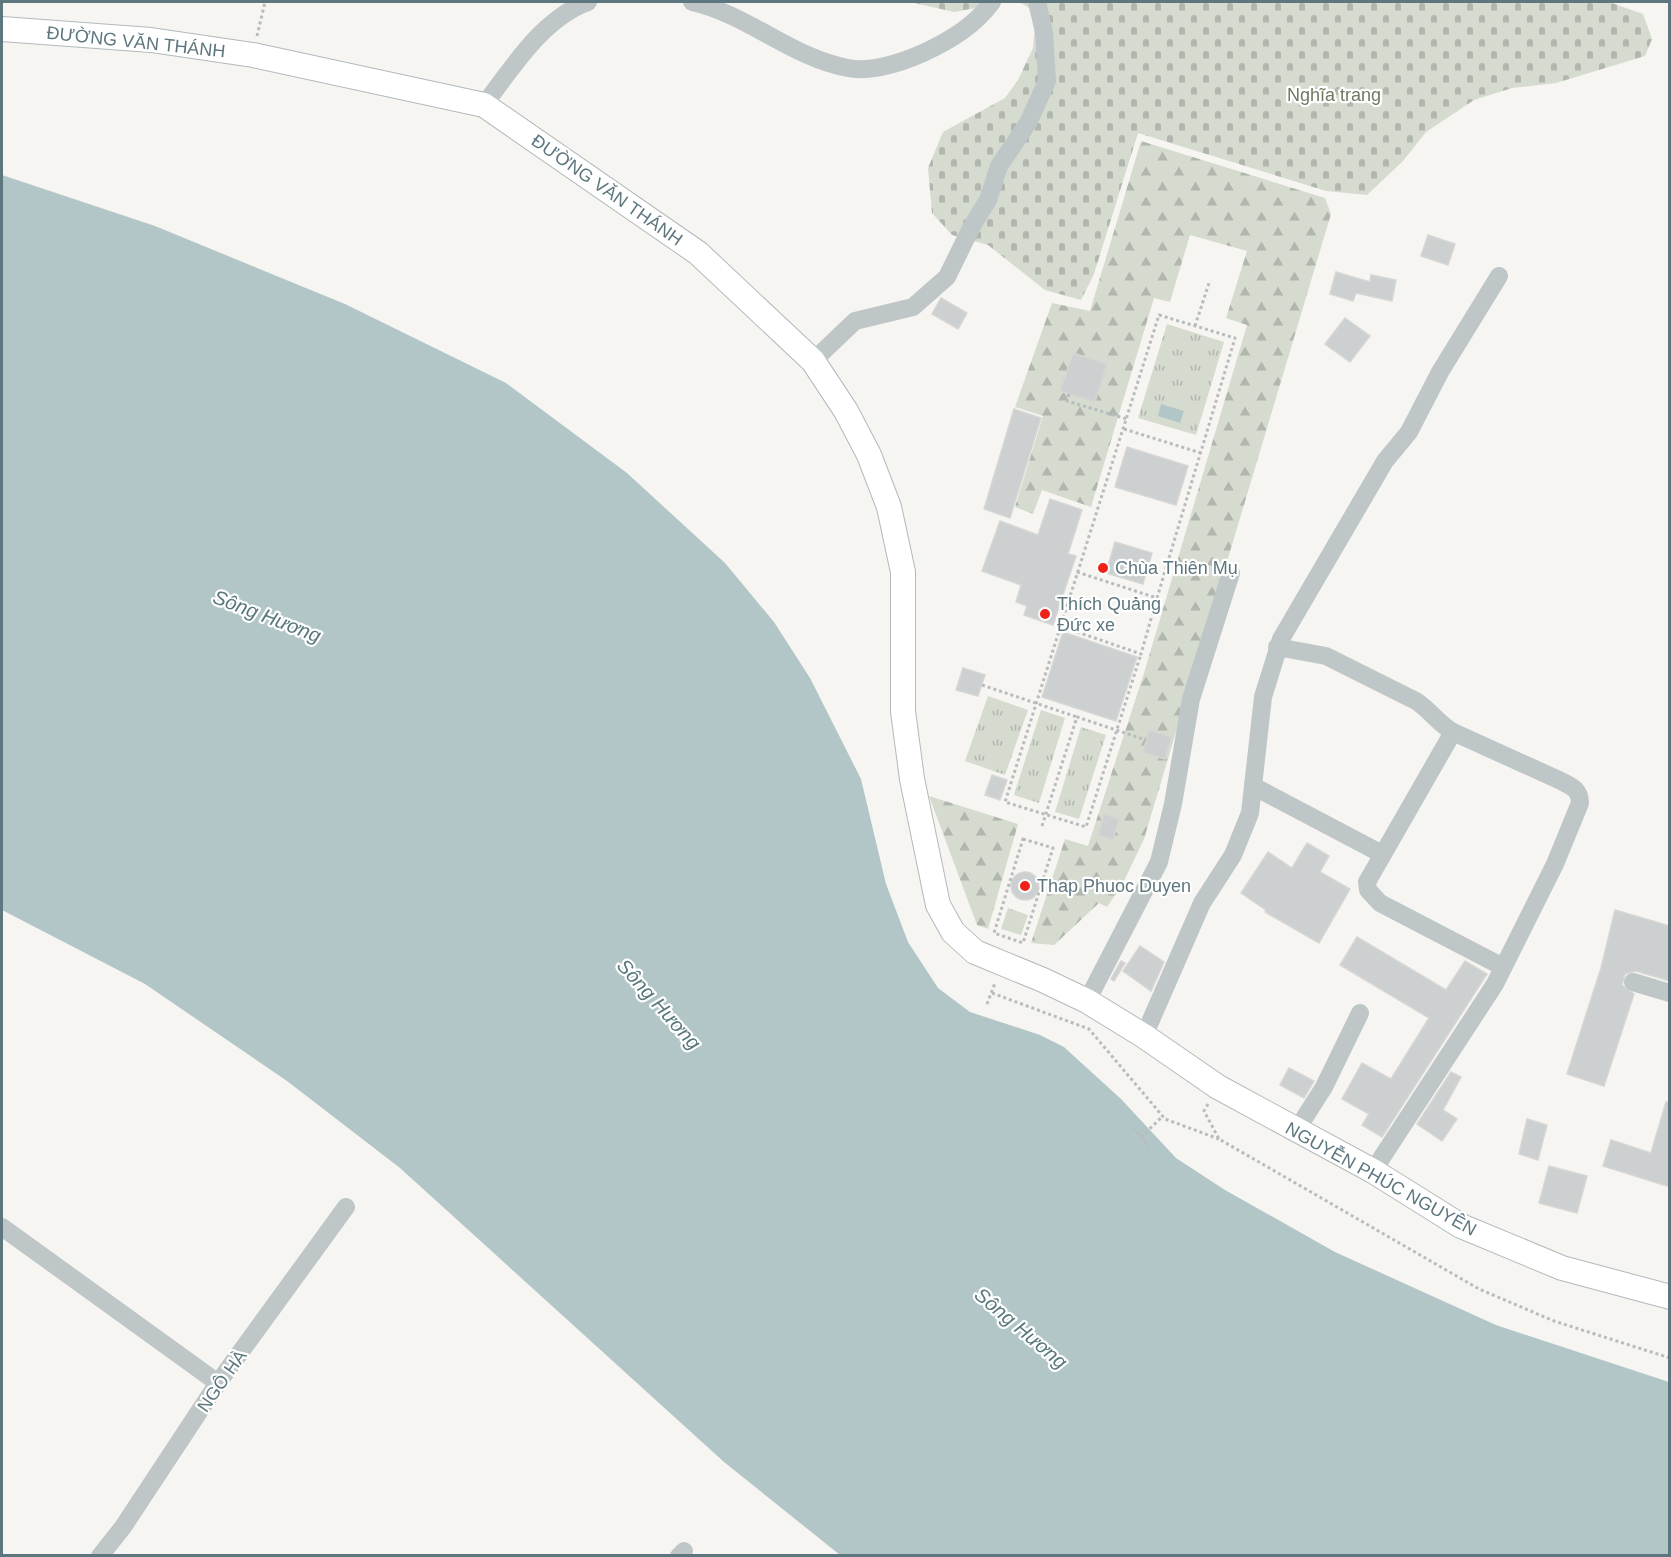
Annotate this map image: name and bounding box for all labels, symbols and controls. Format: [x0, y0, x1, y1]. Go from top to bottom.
street label: ĐƯỜNG VĂN THÁNH [46, 22, 226, 61]
park label: Nghĩa trang [1287, 85, 1381, 105]
street label: ĐƯỜNG VĂN THÁNH [528, 130, 687, 250]
place label: Chùa Thiên Mụ [1115, 558, 1238, 578]
marker: Chùa Thiên Mụ [1096, 561, 1110, 575]
water label: Sông Hương [210, 585, 324, 647]
place label: Thích Quảng Đức xe [1057, 594, 1161, 635]
marker: Thích Quảng Đức xe [1038, 607, 1052, 621]
place label: Thap Phuoc Duyen [1037, 876, 1191, 896]
marker: Thap Phuoc Duyen [1018, 879, 1032, 893]
water label: Sông Hương [613, 954, 705, 1054]
street label: NGUYỄN PHÚC NGUYÊN [1282, 1117, 1480, 1240]
water label: Sông Hương [970, 1283, 1072, 1373]
street label: NGÔ HÀ [193, 1346, 251, 1416]

